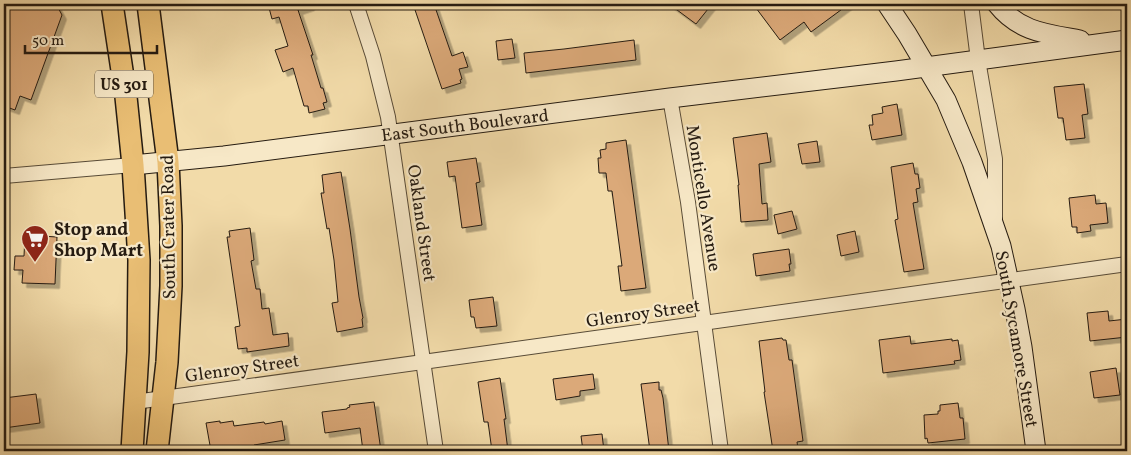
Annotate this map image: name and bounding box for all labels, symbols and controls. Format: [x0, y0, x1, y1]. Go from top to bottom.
scale bar [25, 22, 158, 54]
text: 50 m [32, 31, 64, 52]
road number: US 301 [95, 70, 153, 98]
street label: East South Boulevard [380, 104, 550, 149]
street label: Monticello Avenue [679, 123, 726, 273]
street label: South Crater Road [156, 154, 183, 300]
street label: Oakland Street [400, 163, 441, 283]
place label: Stop and Shop Mart [54, 218, 143, 264]
supermarket icon: Stop and Shop Mart [20, 224, 50, 263]
street label: South Sycamore Street [988, 249, 1043, 430]
street label: Glenroy Street [585, 294, 702, 335]
street label: Glenroy Street [184, 349, 301, 390]

